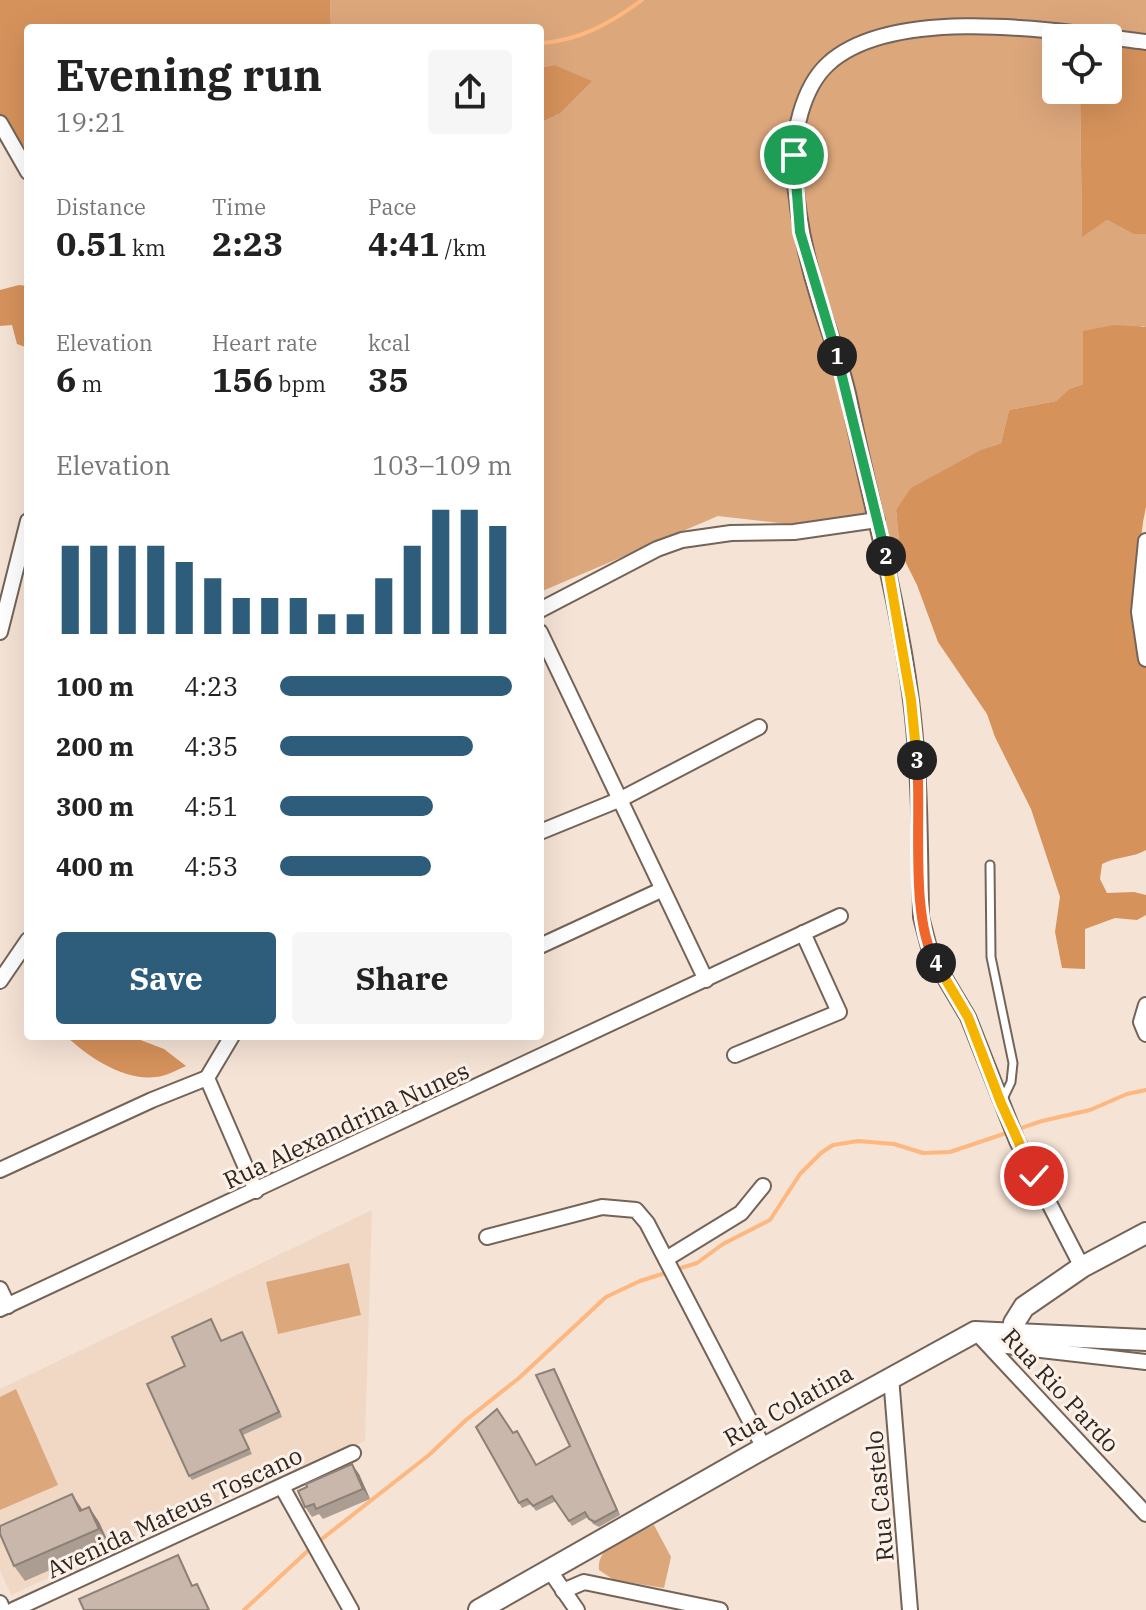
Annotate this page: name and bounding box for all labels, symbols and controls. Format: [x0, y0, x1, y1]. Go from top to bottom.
map controls [1042, 24, 1122, 104]
button: locate [1042, 24, 1122, 104]
text: Evening run [56, 46, 322, 103]
button: share [428, 50, 512, 134]
text: 19:21 [56, 105, 126, 139]
pin [760, 121, 828, 189]
icon: arrive [772, 133, 816, 177]
text: Distance [56, 192, 146, 221]
text: Time [212, 192, 266, 221]
text: Pace [368, 192, 416, 221]
text: 0.51 [56, 221, 127, 265]
text: 2:23 [212, 221, 284, 265]
text: 4:41 [368, 221, 440, 265]
text: km [127, 233, 166, 262]
text: /km [440, 233, 487, 262]
text: Elevation [56, 328, 153, 357]
text: Heart rate [212, 328, 317, 357]
text: kcal [368, 328, 410, 357]
pin: 1 [817, 336, 857, 376]
text: 1 [830, 341, 844, 370]
text: 6 [56, 357, 76, 401]
text: 156 [212, 357, 273, 401]
text: 35 [368, 357, 409, 401]
text: m [76, 369, 102, 398]
text: bpm [273, 369, 326, 398]
text: Elevation [56, 448, 171, 482]
text: 103–109 m [372, 448, 512, 482]
pin: 2 [866, 536, 906, 576]
text: 2 [879, 541, 893, 570]
text: 100 m [56, 669, 134, 703]
text: 4:23 [184, 669, 238, 703]
text: 200 m [56, 729, 134, 763]
text: 4:35 [184, 729, 238, 763]
pin: 3 [897, 740, 937, 780]
text: 3 [910, 745, 924, 774]
text: 300 m [56, 789, 134, 823]
text: 4:51 [184, 789, 238, 823]
text: 400 m [56, 849, 134, 883]
text: 4:53 [184, 849, 238, 883]
button: Save [56, 932, 276, 1024]
button: Share [292, 932, 512, 1024]
pin: 4 [916, 943, 956, 983]
text: 4 [929, 948, 943, 977]
street label: Rua Alexandrina Nunes [218, 1054, 474, 1196]
pin [1000, 1142, 1068, 1210]
icon: check [1012, 1154, 1056, 1198]
street label: Rua Rio Pardo [995, 1321, 1127, 1459]
street label: Rua Colatina [718, 1356, 858, 1454]
street label: Rua Castelo [857, 1429, 901, 1563]
street label: Avenida Mateus Toscano [41, 1439, 307, 1585]

